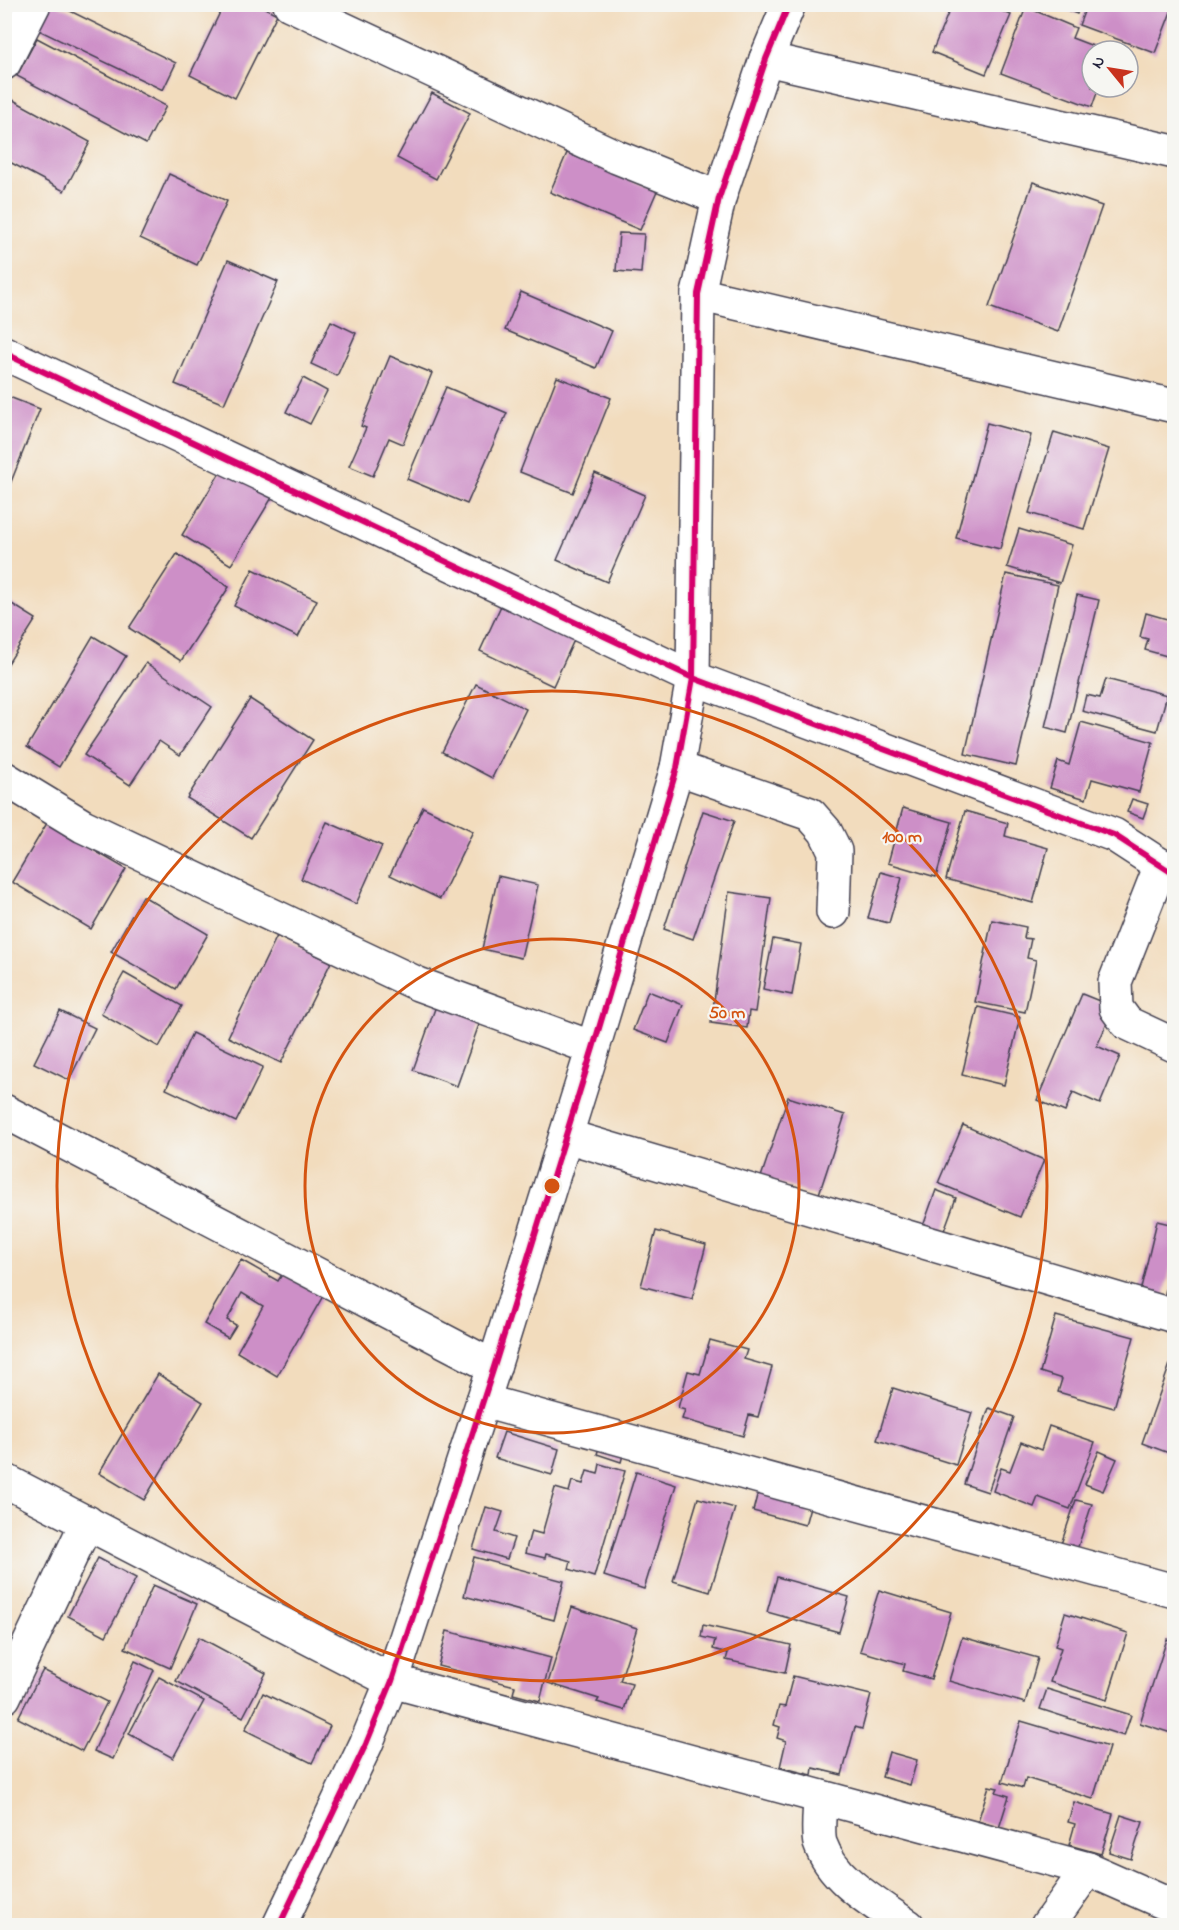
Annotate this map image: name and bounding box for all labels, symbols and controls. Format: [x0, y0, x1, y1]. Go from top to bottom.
north arrow [1080, 39, 1140, 99]
text: N [1086, 52, 1112, 73]
text: 100 m [882, 825, 922, 851]
text: 50 m [709, 1001, 745, 1027]
centre of rings [542, 1176, 562, 1196]

